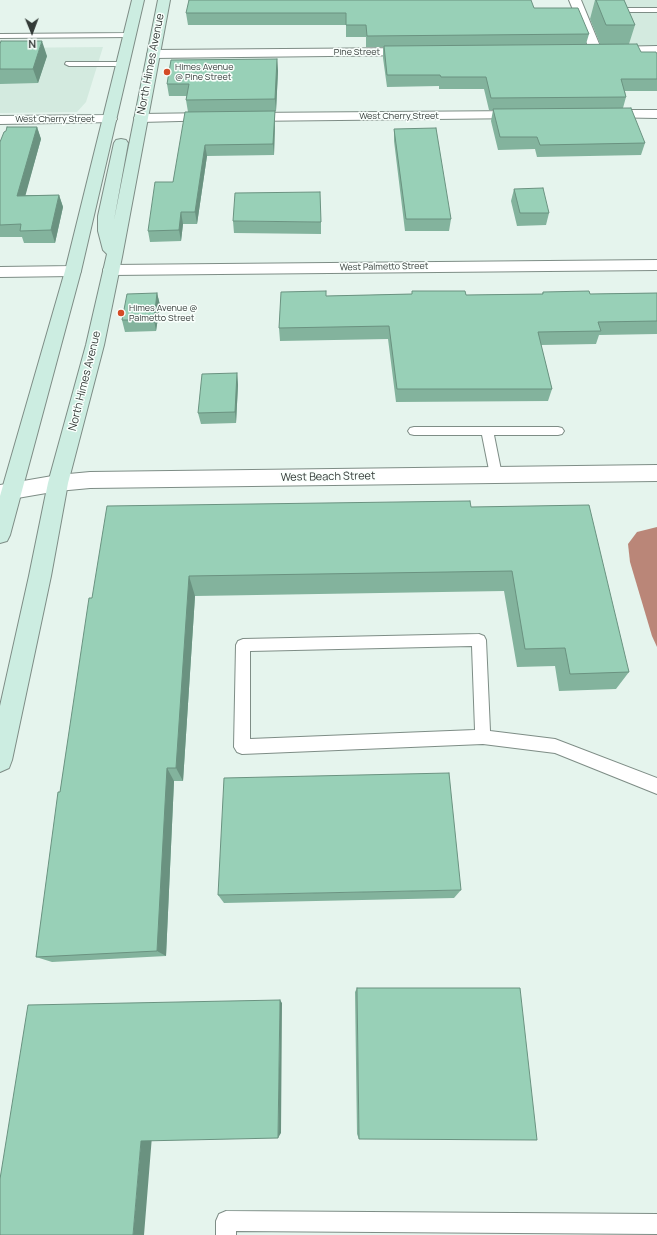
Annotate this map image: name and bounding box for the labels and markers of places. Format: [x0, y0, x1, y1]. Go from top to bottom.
place label: Himes Avenue @ Pine Street [175, 62, 233, 83]
marker: Himes Avenue @ Pine Street [162, 67, 172, 77]
place label: Himes Avenue @ Palmetto Street [129, 303, 197, 324]
marker: Himes Avenue @ Palmetto Street [116, 308, 126, 318]

